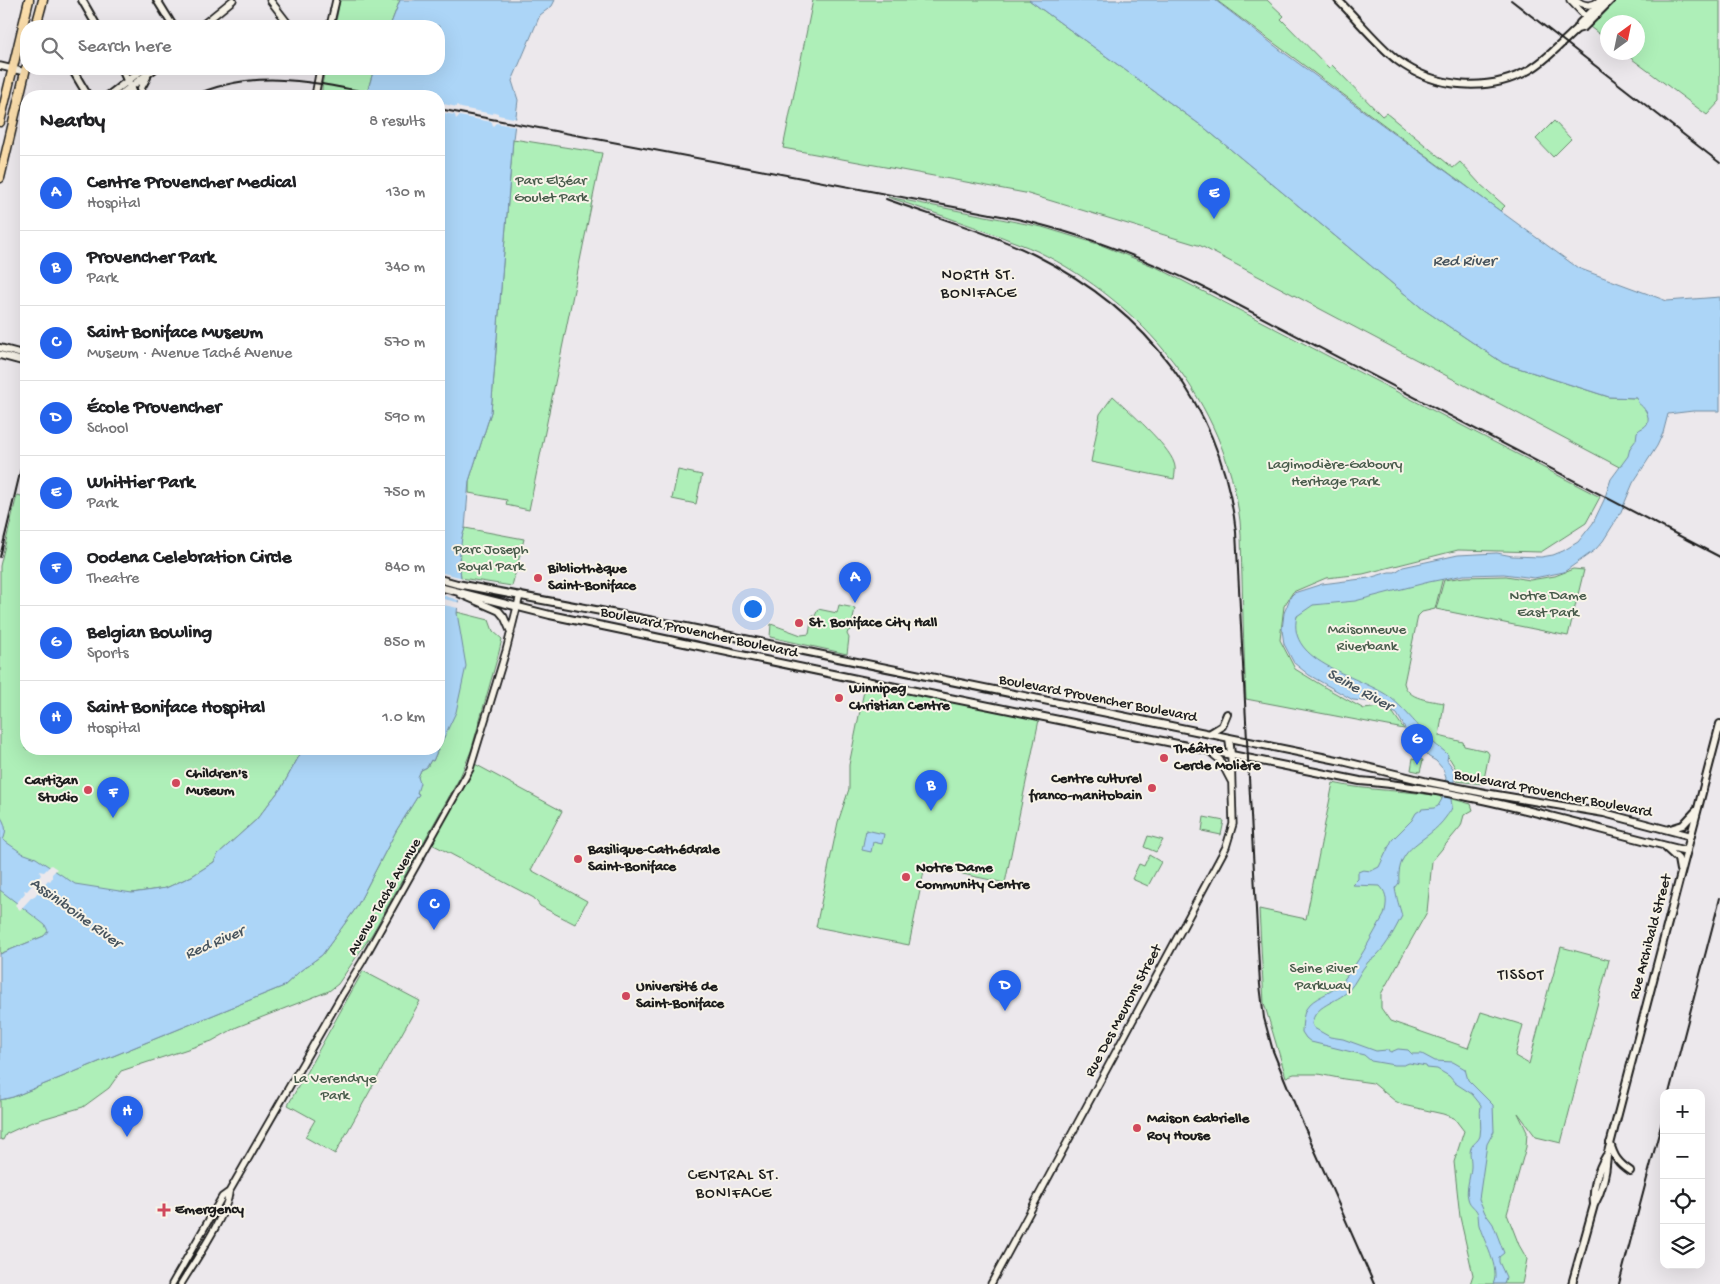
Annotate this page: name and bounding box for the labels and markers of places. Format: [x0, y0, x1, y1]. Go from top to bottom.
pin: E [1198, 178, 1230, 219]
place label: Bibliothèque Saint-Boniface [547, 560, 637, 595]
pin: A [839, 562, 871, 603]
marker: Bibliothèque Saint-Boniface [532, 572, 544, 584]
place label: St. Boniface City Hall [809, 614, 938, 632]
marker: St. Boniface City Hall [793, 617, 805, 629]
place label: Winnipeg Christian Centre [848, 680, 951, 715]
marker: Winnipeg Christian Centre [833, 692, 845, 704]
pin: G [1401, 724, 1433, 765]
place label: Théâtre Cercle Molière [1173, 740, 1262, 775]
marker: Théâtre Cercle Molière [1158, 752, 1170, 764]
place label: Children's Museum [185, 765, 249, 800]
pin: B [915, 770, 947, 811]
place label: Centre culturel franco-manitobain [1028, 770, 1143, 805]
place label: Cartizan Studio [24, 772, 79, 807]
pin: F [97, 777, 129, 818]
marker: Children's Museum [170, 777, 182, 789]
marker: Centre culturel franco-manitobain [1146, 782, 1158, 794]
marker: Cartizan Studio [82, 784, 94, 796]
place label: Basilique-Cathédrale Saint-Boniface [587, 841, 721, 876]
marker: Basilique-Cathédrale Saint-Boniface [572, 853, 584, 865]
place label: Notre Dame Community Centre [915, 859, 1031, 894]
marker: Notre Dame Community Centre [900, 871, 912, 883]
pin: C [418, 889, 450, 930]
pin: D [989, 970, 1021, 1011]
place label: Université de Saint-Boniface [636, 978, 725, 1013]
marker: Université de Saint-Boniface [620, 990, 632, 1002]
pin: H [111, 1096, 143, 1137]
place label: Maison Gabrielle Roy House [1146, 1110, 1251, 1145]
marker: Maison Gabrielle Roy House [1131, 1122, 1143, 1134]
place label: Emergency [175, 1201, 245, 1219]
marker: Emergency [157, 1203, 171, 1217]

